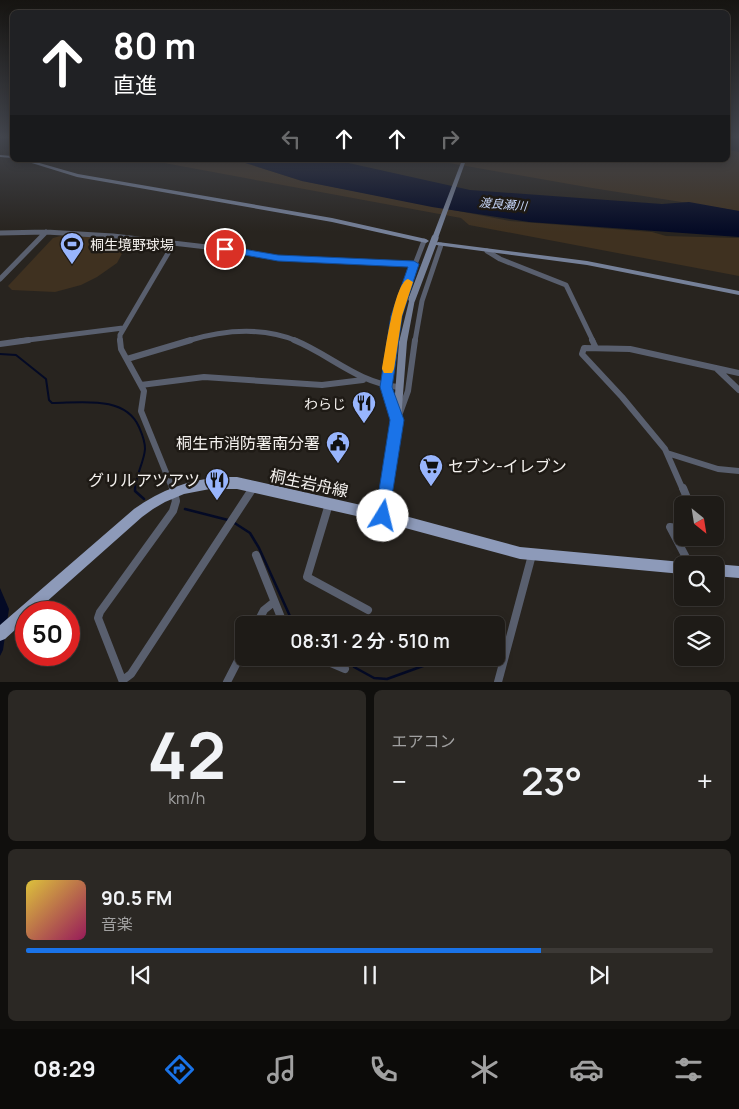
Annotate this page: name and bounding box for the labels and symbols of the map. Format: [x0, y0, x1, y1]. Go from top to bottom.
water label: 渡良瀬川 [478, 193, 530, 215]
pin [204, 228, 246, 270]
sports icon: 桐生境野球場 [59, 231, 85, 265]
place label: 桐生境野球場 [90, 235, 174, 254]
restaurant icon: わらじ [351, 390, 377, 424]
place label: わらじ [304, 394, 346, 413]
public building icon: 桐生市消防署南分署 [325, 430, 351, 464]
place label: 桐生市消防署南分署 [176, 432, 320, 454]
supermarket icon: セブン-イレブン [418, 453, 444, 487]
place label: セブン-イレブン [448, 455, 567, 477]
street label: 桐生岩舟線 [268, 464, 350, 502]
restaurant icon: グリルアツアツ [204, 467, 230, 501]
place label: グリルアツアツ [88, 469, 200, 491]
position arrow [356, 489, 408, 541]
north arrow [674, 496, 724, 546]
speed limit sign: 50 [15, 601, 80, 666]

